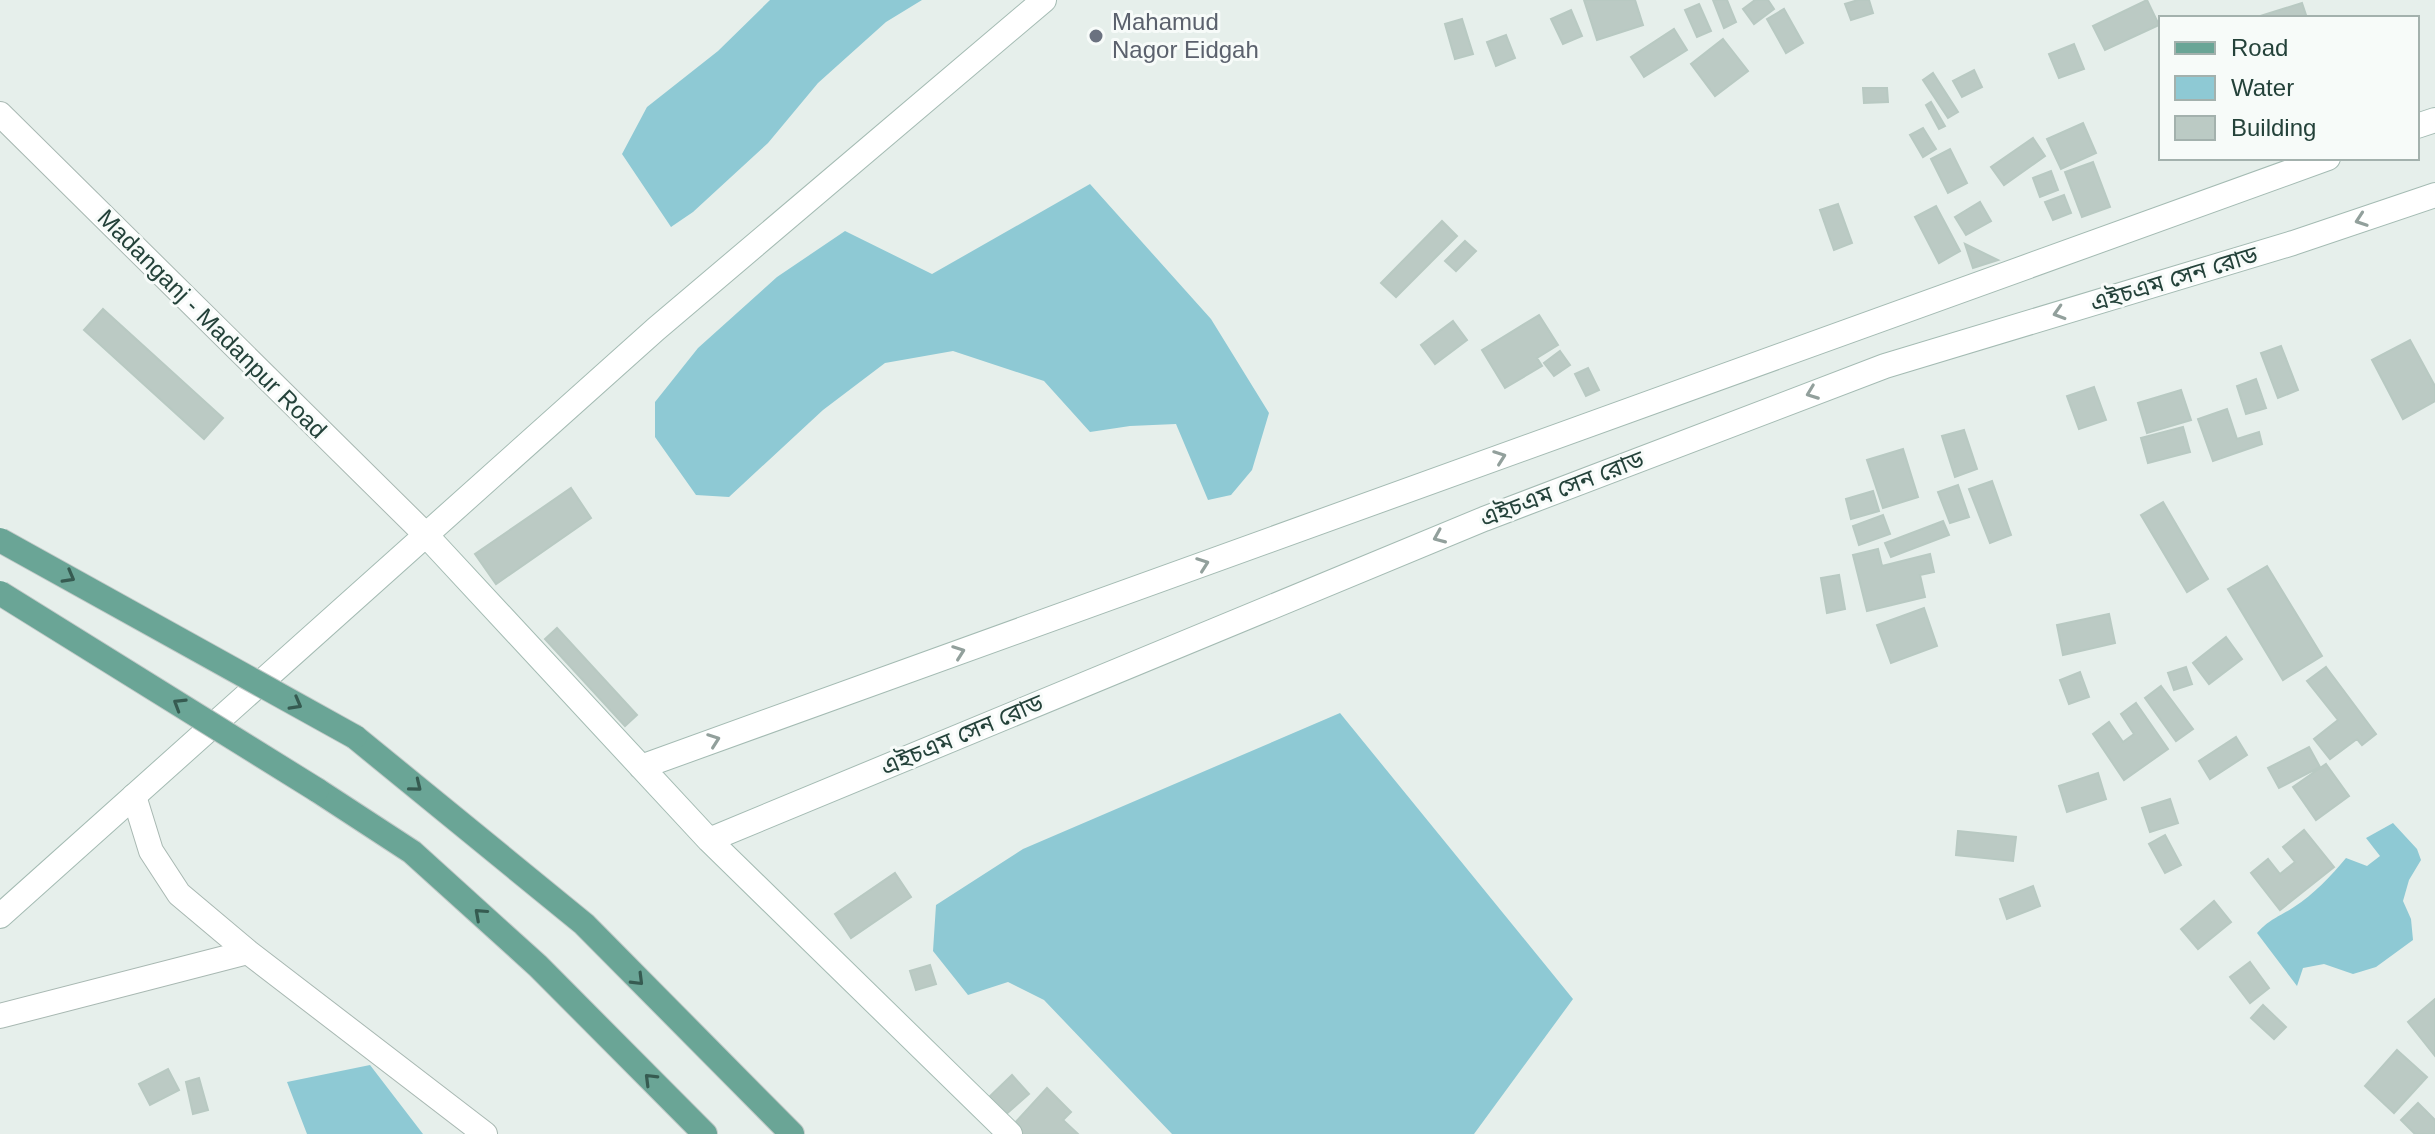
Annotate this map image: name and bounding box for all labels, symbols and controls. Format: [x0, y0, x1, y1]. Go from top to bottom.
place label: Mahamud Nagor Eidgah [1112, 8, 1259, 63]
legend [2159, 16, 2419, 160]
marker: Mahamud Nagor Eidgah [1087, 27, 1105, 45]
text: Road [2231, 34, 2288, 61]
text: Water [2231, 74, 2294, 101]
text: Building [2231, 114, 2316, 141]
street label: Madanganj - Madanpur Road [92, 204, 332, 444]
one-way arrow [2355, 211, 2369, 227]
street label: এইচএম সেন রোড [2087, 240, 2262, 317]
one-way arrow [2053, 304, 2067, 320]
one-way arrow [1806, 383, 1820, 400]
street label: এইচএম সেন রোড [1476, 445, 1648, 532]
one-way arrow [1493, 450, 1507, 466]
one-way arrow [1433, 528, 1447, 544]
one-way arrow [1195, 557, 1209, 574]
one-way arrow [61, 567, 75, 582]
one-way arrow [951, 645, 965, 662]
street label: এইচএম সেন রোড [877, 688, 1048, 781]
one-way arrow [287, 694, 301, 710]
one-way arrow [173, 699, 188, 714]
one-way arrow [706, 734, 720, 750]
one-way arrow [406, 776, 421, 791]
one-way arrow [475, 909, 490, 923]
one-way arrow [629, 971, 644, 985]
one-way arrow [645, 1074, 659, 1088]

